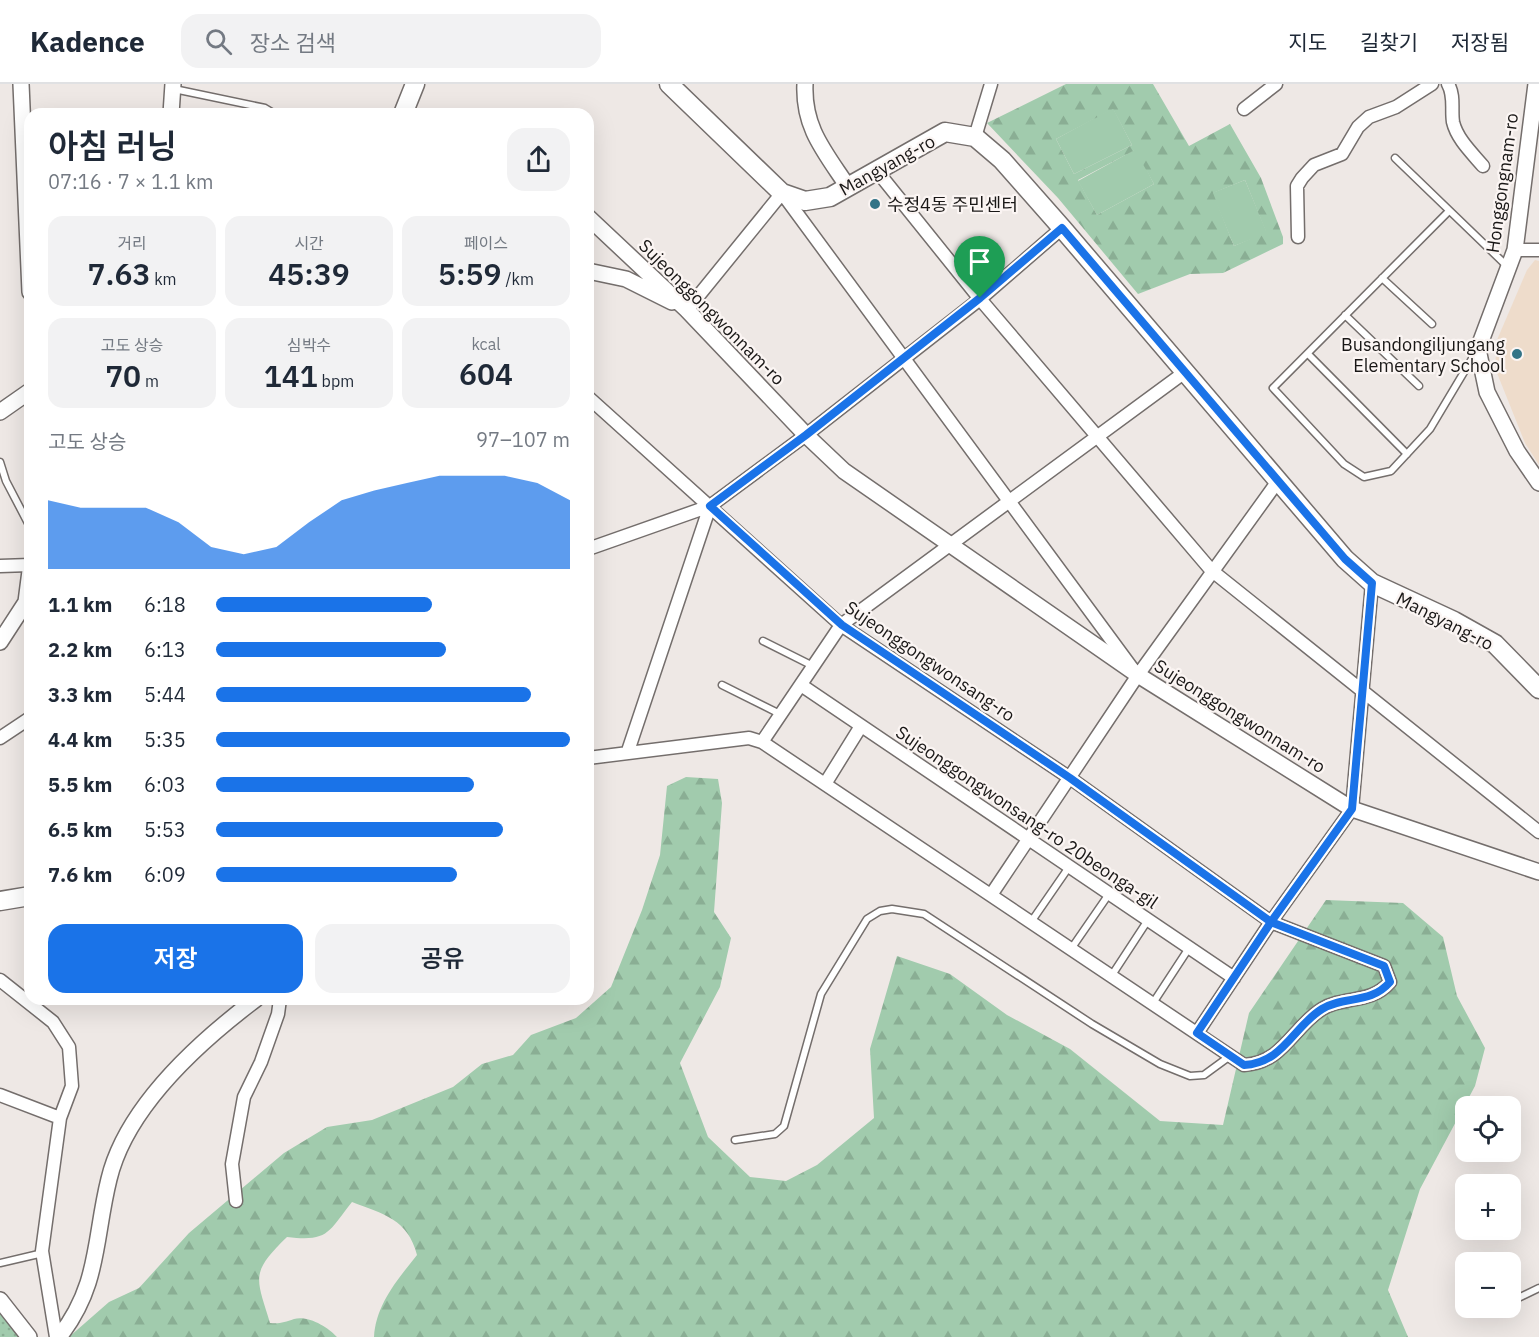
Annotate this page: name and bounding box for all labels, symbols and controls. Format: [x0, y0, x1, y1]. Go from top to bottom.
search box [181, 14, 601, 68]
text: Kadence [30, 23, 145, 60]
icon: search [202, 25, 235, 58]
text: 장소 검색 [250, 28, 336, 57]
text: 지도 [1288, 28, 1327, 56]
text: 길찾기 [1360, 28, 1418, 56]
text: 저장됨 [1451, 28, 1509, 56]
street label: Honggongnam-ro [1481, 112, 1523, 254]
text: 아침 러닝 [48, 124, 177, 167]
button: share [507, 128, 570, 191]
street label: Mangyang-ro [835, 129, 939, 201]
text: 07:16 · 7 × 1.1 km [48, 168, 213, 195]
place label: 수정4동 주민센터 [887, 193, 1018, 216]
marker: 수정4동 주민센터 [868, 197, 882, 211]
text: 거리 [117, 233, 147, 253]
text: 시간 [294, 233, 324, 253]
text: 페이스 [464, 233, 508, 253]
street label: Sujeonggongwonnam-ro [634, 234, 790, 390]
pin [954, 236, 1005, 298]
icon: arrive [963, 245, 996, 278]
text: 7.63 [87, 254, 150, 293]
text: 45:39 [268, 254, 350, 293]
text: 5:59 [438, 254, 502, 293]
text: km [150, 269, 177, 289]
text: /km [502, 269, 534, 289]
place label: Busandongiljungang Elementary School [1341, 333, 1505, 377]
text: kcal [471, 334, 501, 354]
text: 고도 상승 [101, 335, 163, 355]
text: 심박수 [287, 335, 331, 355]
marker: Busandongiljungang Elementary School [1510, 347, 1524, 361]
text: 604 [459, 354, 513, 393]
text: 70 [105, 356, 141, 395]
text: 141 [264, 356, 318, 395]
text: m [141, 371, 159, 391]
text: bpm [318, 371, 354, 391]
text: 97–107 m [476, 426, 570, 453]
text: 고도 상승 [48, 428, 126, 455]
street label: Mangyang-ro [1393, 587, 1497, 655]
text: 1.1 km [48, 591, 112, 618]
text: 6:18 [144, 591, 186, 618]
street label: Sujeonggongwonsang-ro [841, 596, 1019, 726]
text: 2.2 km [48, 636, 112, 663]
text: 6:13 [144, 636, 186, 663]
street label: Sujeonggongwonnam-ro [1150, 654, 1330, 778]
text: 3.3 km [48, 681, 112, 708]
text: 5:44 [144, 681, 186, 708]
street label: Sujeonggongwonsang-ro 20beonga-gil [891, 720, 1163, 914]
text: 4.4 km [48, 726, 112, 753]
text: 5:35 [144, 726, 186, 753]
text: 5.5 km [48, 771, 112, 798]
text: 6:03 [144, 771, 186, 798]
text: 6.5 km [48, 816, 112, 843]
text: 5:53 [144, 816, 186, 843]
text: 7.6 km [48, 861, 112, 888]
text: 6:09 [144, 861, 186, 888]
button: 저장 [48, 924, 303, 993]
button: 공유 [315, 924, 570, 993]
map controls [1455, 1096, 1521, 1318]
button: locate [1455, 1096, 1521, 1162]
button: + [1455, 1174, 1521, 1240]
button: − [1455, 1252, 1521, 1318]

